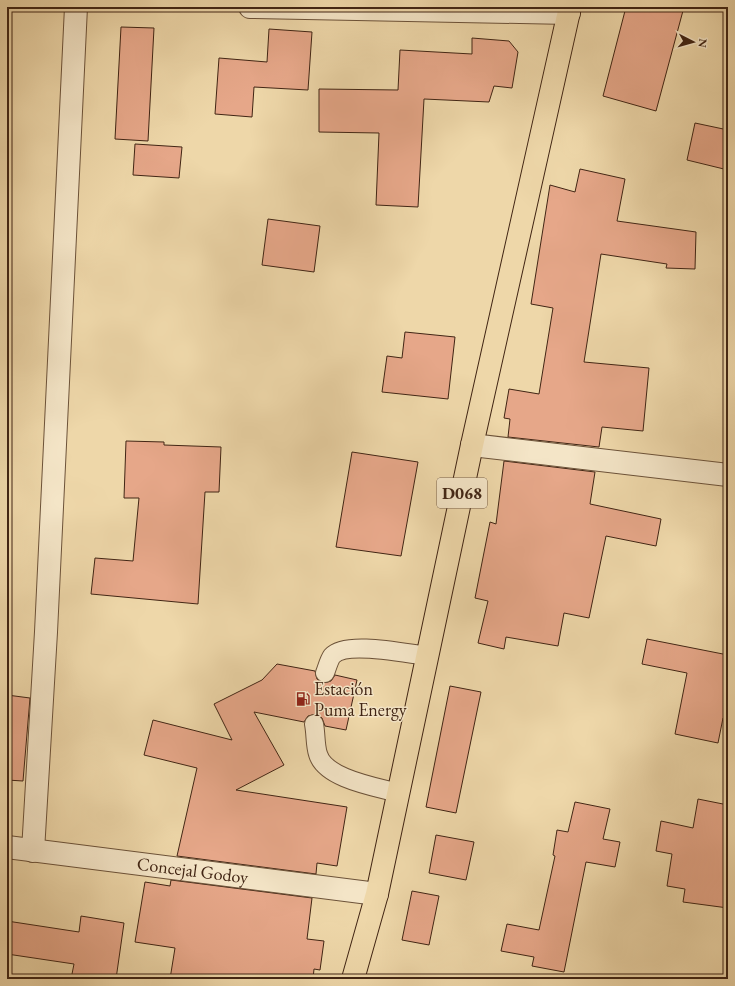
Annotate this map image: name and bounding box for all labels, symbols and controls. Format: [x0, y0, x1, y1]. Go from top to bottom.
north arrow [673, 22, 713, 62]
text: N [696, 38, 710, 48]
road number: D068 [437, 478, 487, 508]
place label: Estación Puma Energy [314, 677, 407, 721]
fuel station icon: Estación Puma Energy [295, 691, 311, 707]
street label: Concejal Godoy [136, 852, 250, 889]

